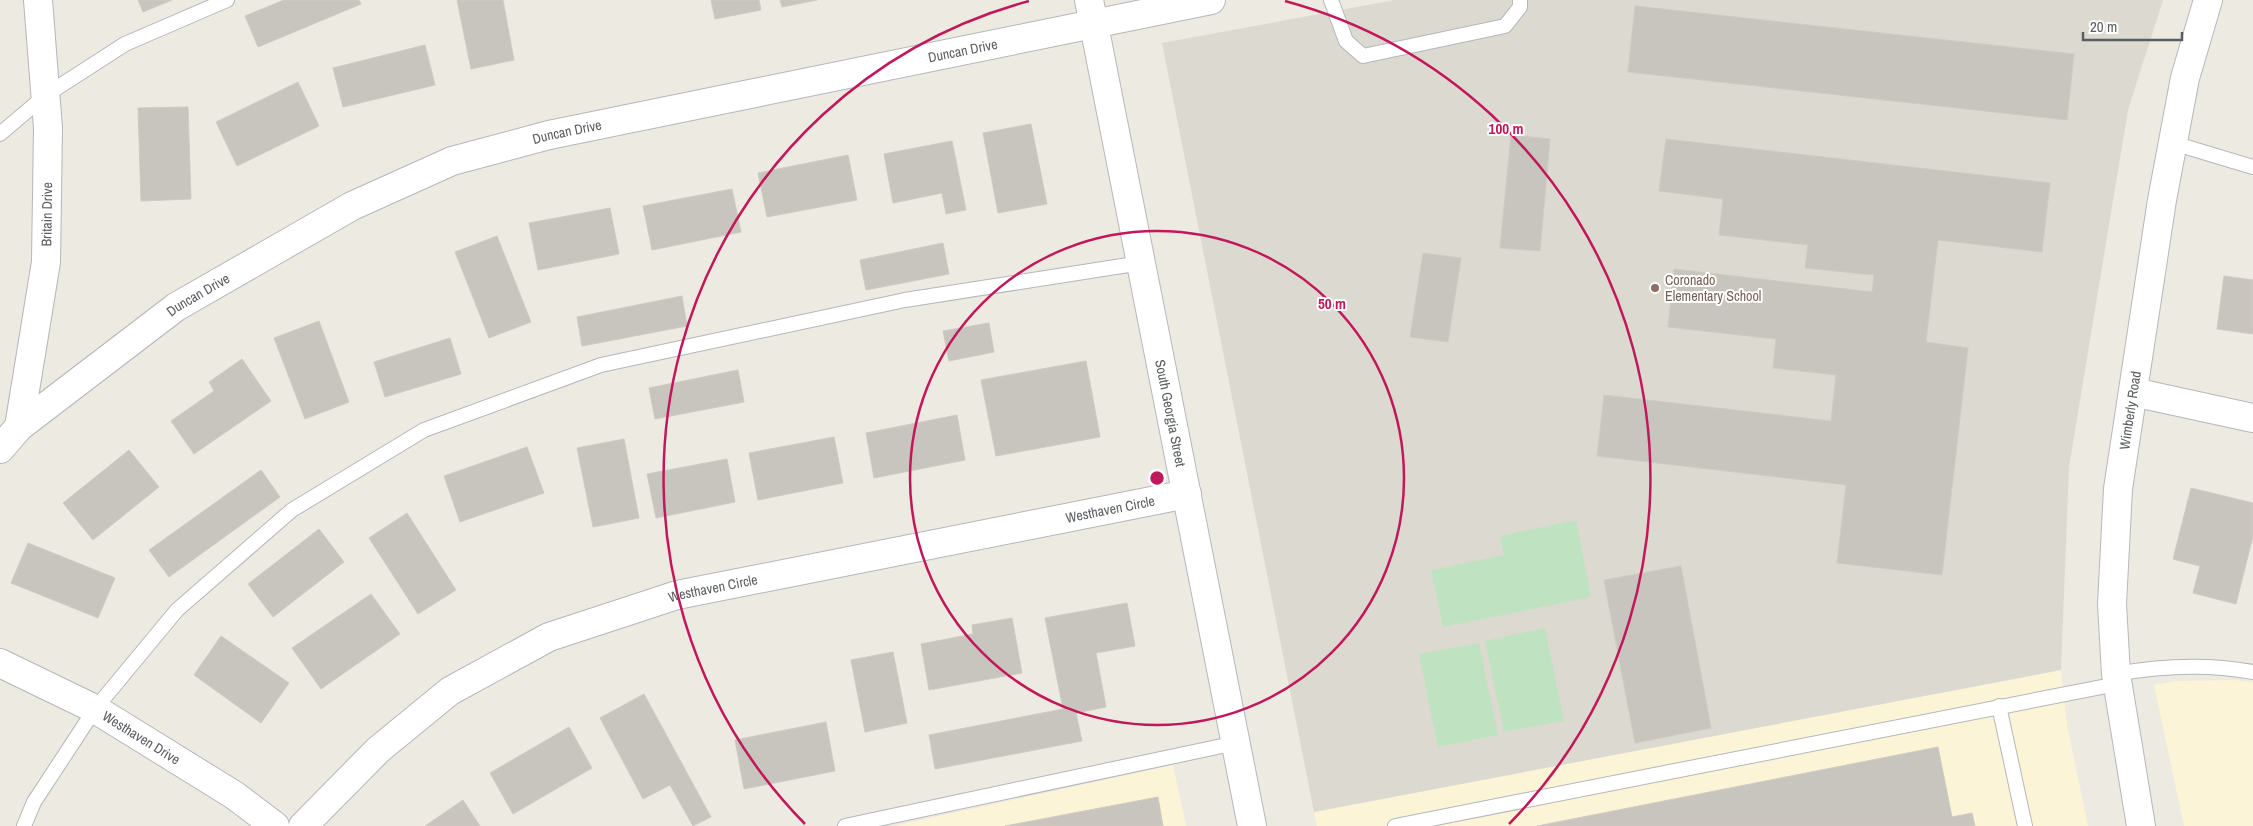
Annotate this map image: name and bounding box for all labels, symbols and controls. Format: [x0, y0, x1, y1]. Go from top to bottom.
scale bar [2083, 10, 2182, 42]
text: 20 m [2090, 16, 2117, 37]
street label: Duncan Drive [927, 35, 999, 66]
street label: Duncan Drive [530, 115, 603, 148]
text: 100 m [1489, 118, 1523, 139]
street label: Britain Drive [37, 182, 56, 247]
street label: Duncan Drive [163, 269, 233, 320]
place label: Coronado Elementary School [1665, 271, 1761, 305]
marker: Coronado Elementary School [1649, 282, 1661, 294]
text: 50 m [1318, 293, 1346, 314]
street label: South Georgia Street [1151, 358, 1190, 468]
street label: Wimberly Road [2115, 370, 2145, 451]
centre of rings [1148, 469, 1166, 487]
street label: Westhaven Circle [1064, 492, 1156, 527]
street label: Westhaven Circle [666, 570, 759, 606]
street label: Westhaven Drive [99, 707, 183, 768]

